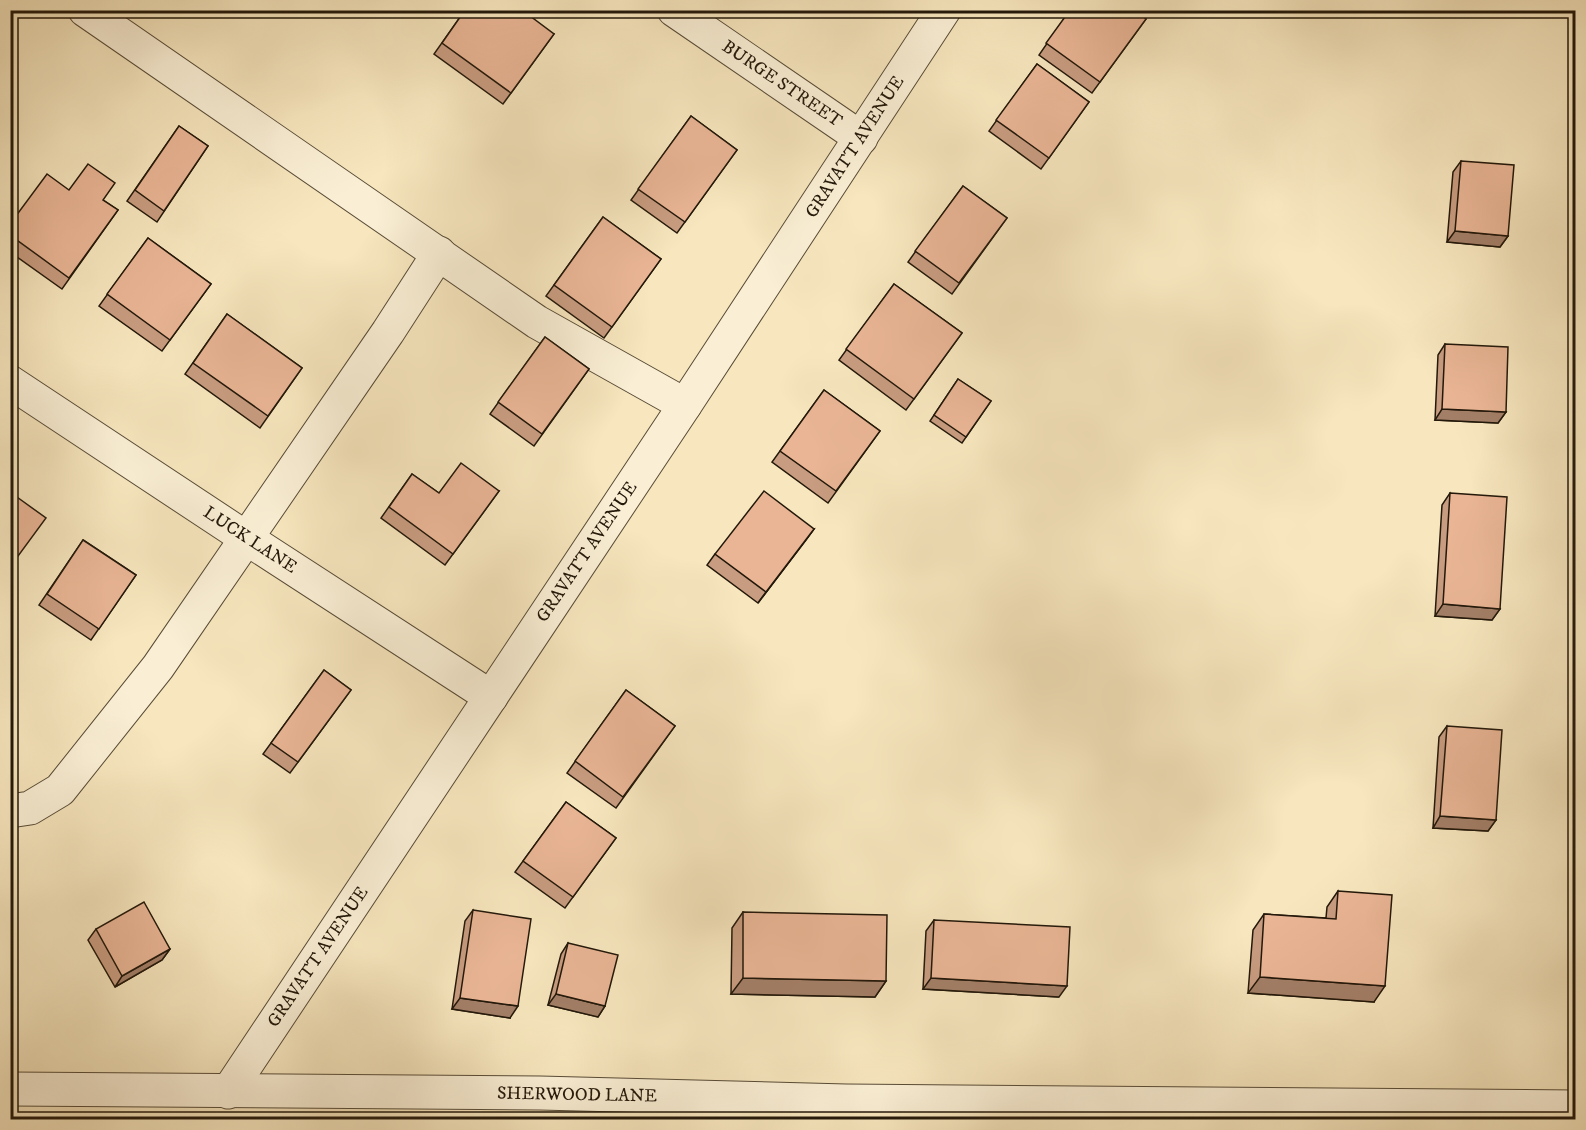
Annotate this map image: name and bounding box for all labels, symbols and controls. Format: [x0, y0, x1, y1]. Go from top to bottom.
street label: BURGE STREET [718, 36, 847, 133]
street label: GRAVATT AVENUE [801, 72, 909, 222]
street label: GRAVATT AVENUE [532, 477, 642, 627]
street label: LUCK LANE [199, 502, 301, 579]
street label: GRAVATT AVENUE [263, 882, 373, 1032]
street label: SHERWOOD LANE [497, 1083, 657, 1107]

